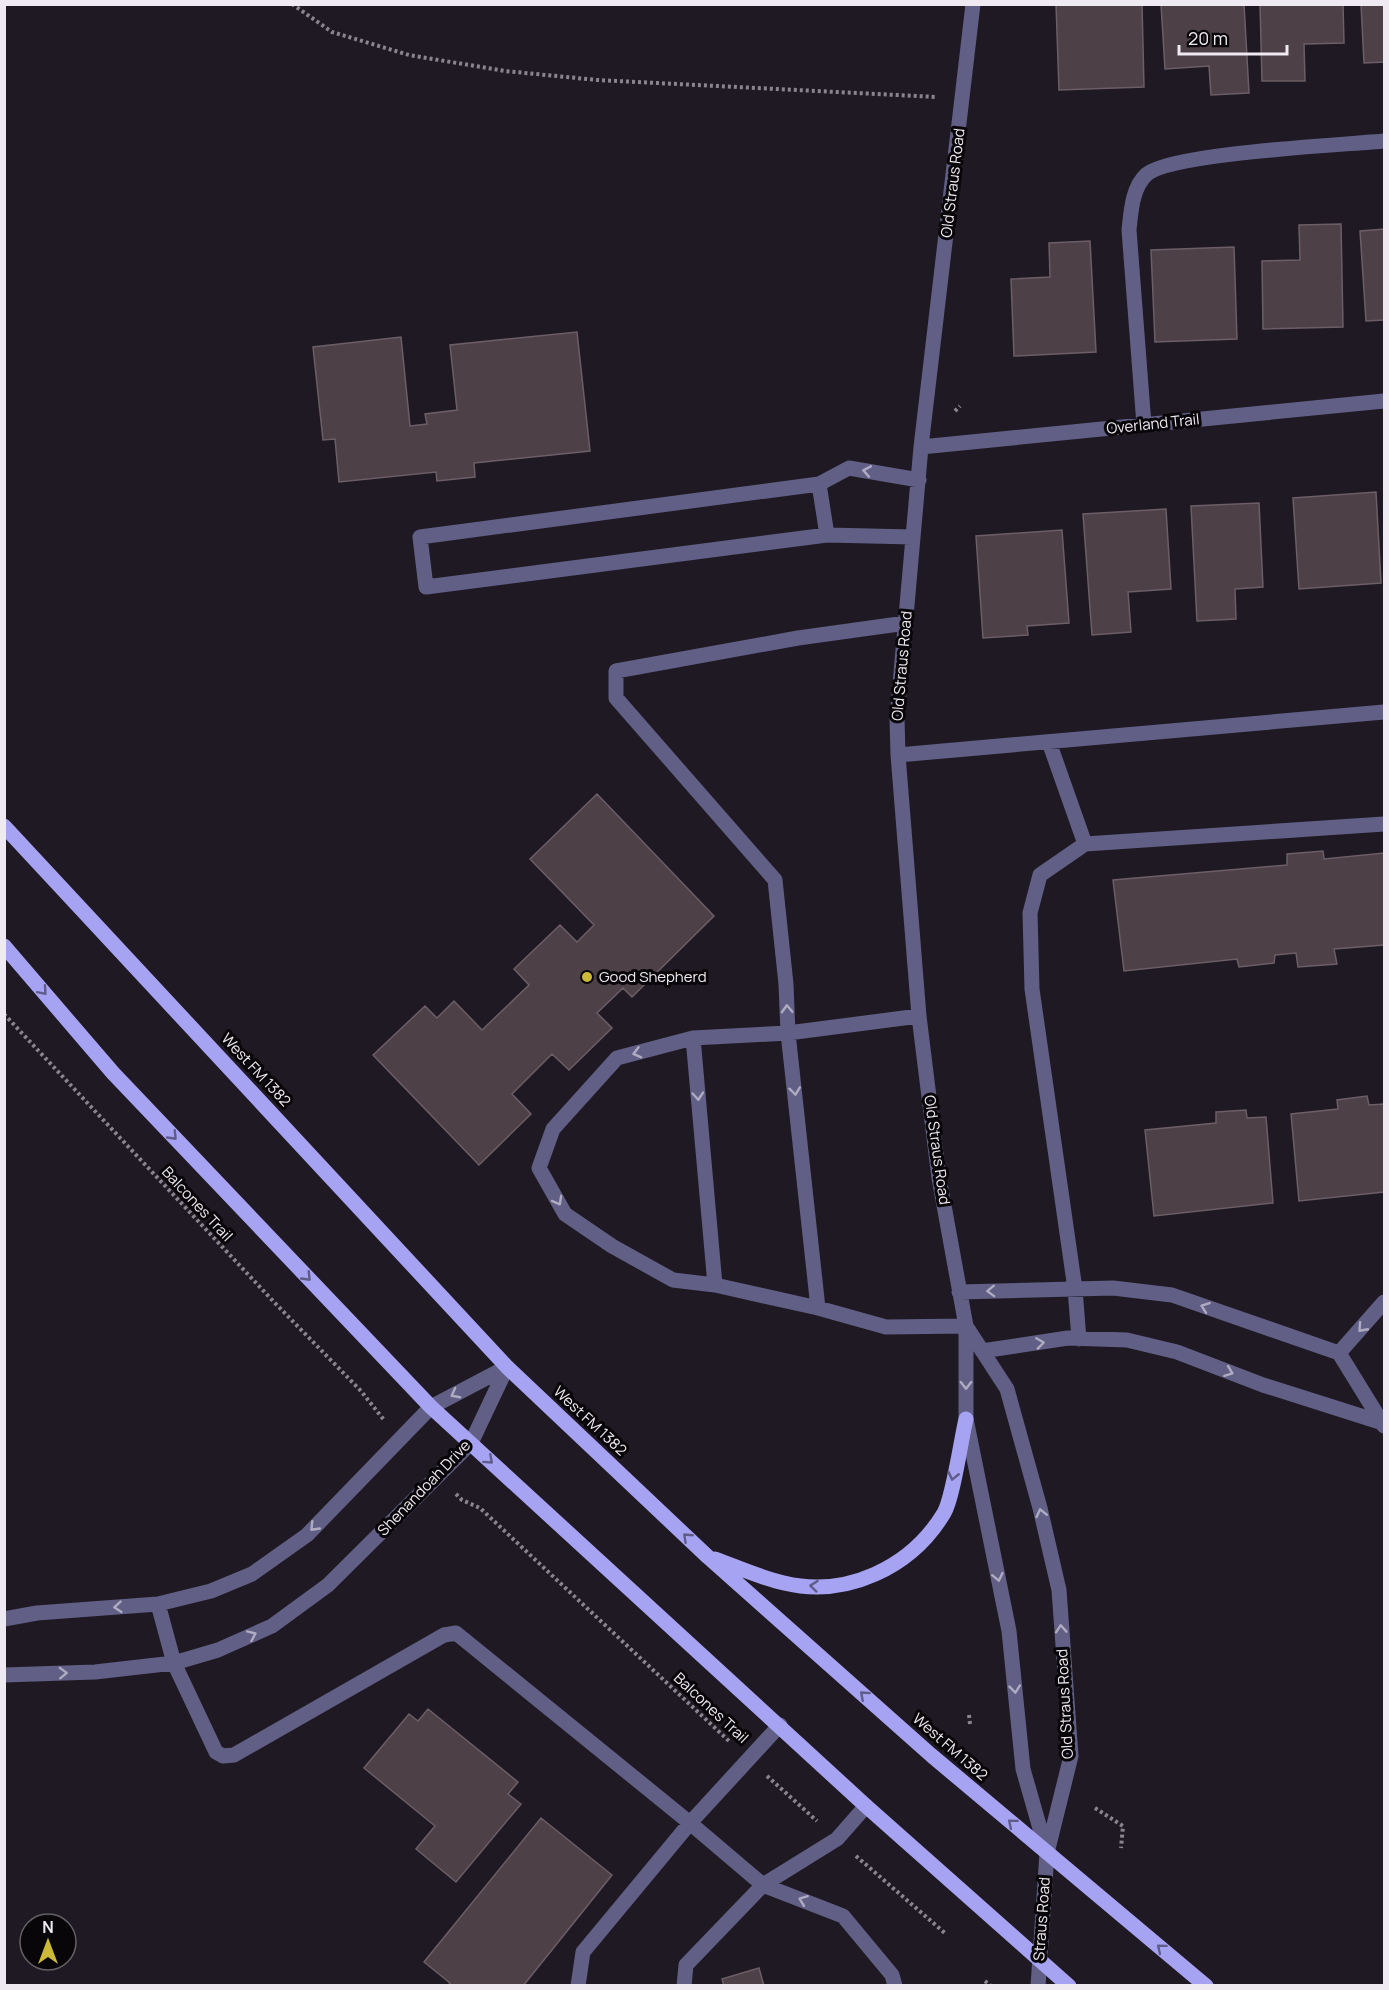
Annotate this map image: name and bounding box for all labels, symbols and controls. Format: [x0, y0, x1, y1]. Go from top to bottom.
scale bar [1179, 18, 1287, 56]
text: 20 m [1188, 26, 1228, 50]
street label: Old Straus Road [935, 127, 970, 239]
street label: Overland Trail [1105, 408, 1201, 439]
one-way arrow [862, 465, 872, 477]
street label: Old Straus Road [886, 610, 917, 722]
place label: Good Shepherd [599, 966, 707, 987]
marker: Good Shepherd [580, 970, 594, 984]
one-way arrow [35, 984, 46, 995]
one-way arrow [781, 1004, 793, 1013]
street label: West FM 1382 [217, 1028, 296, 1111]
one-way arrow [632, 1046, 643, 1058]
one-way arrow [788, 1087, 801, 1096]
one-way arrow [692, 1092, 705, 1101]
street label: Old Straus Road [919, 1094, 956, 1206]
one-way arrow [165, 1128, 176, 1139]
street label: Balcones Trail [157, 1162, 237, 1246]
one-way arrow [551, 1195, 562, 1205]
one-way arrow [300, 1270, 311, 1281]
one-way arrow [987, 1285, 996, 1298]
one-way arrow [1200, 1301, 1210, 1314]
one-way arrow [1358, 1321, 1369, 1331]
one-way arrow [1035, 1337, 1044, 1349]
one-way arrow [1223, 1365, 1234, 1377]
one-way arrow [960, 1380, 972, 1389]
street label: West FM 1382 [549, 1381, 632, 1460]
one-way arrow [450, 1387, 461, 1399]
street label: Shenandoah Drive [372, 1435, 475, 1540]
one-way arrow [482, 1453, 493, 1464]
one-way arrow [947, 1471, 960, 1481]
one-way arrow [1036, 1508, 1049, 1518]
one-way arrow [310, 1520, 321, 1531]
one-way arrow [684, 1533, 694, 1544]
one-way arrow [991, 1571, 1004, 1581]
one-way arrow [809, 1580, 819, 1593]
one-way arrow [114, 1600, 123, 1613]
one-way arrow [1055, 1625, 1068, 1634]
one-way arrow [246, 1630, 257, 1642]
street label: Old Straus Road [1051, 1648, 1078, 1760]
one-way arrow [58, 1667, 67, 1680]
street label: Balcones Trail [669, 1668, 753, 1748]
one-way arrow [1008, 1685, 1021, 1694]
one-way arrow [860, 1691, 871, 1702]
street label: West FM 1382 [908, 1708, 992, 1785]
one-way arrow [1008, 1819, 1019, 1830]
street label: Straus Road [1028, 1876, 1055, 1962]
one-way arrow [798, 1895, 808, 1908]
north arrow [18, 1912, 78, 1972]
text: N [42, 1916, 54, 1938]
one-way arrow [1157, 1944, 1168, 1955]

